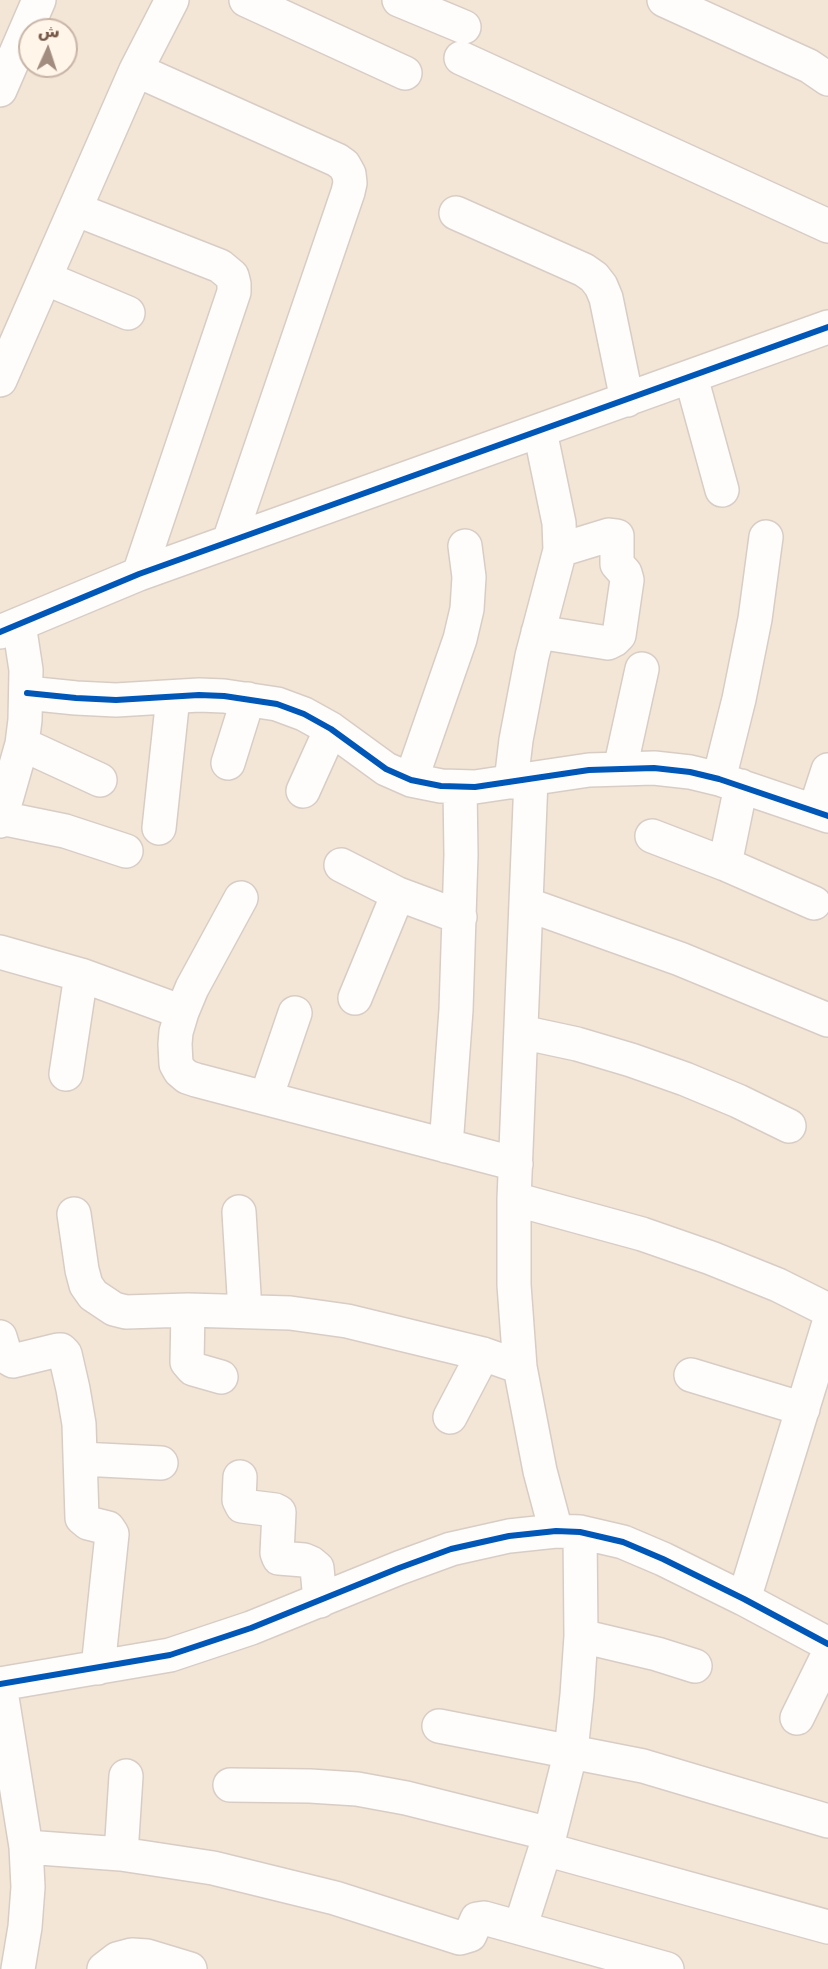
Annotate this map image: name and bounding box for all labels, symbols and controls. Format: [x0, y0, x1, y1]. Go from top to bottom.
north arrow [18, 18, 78, 78]
text: ش [37, 21, 60, 42]

